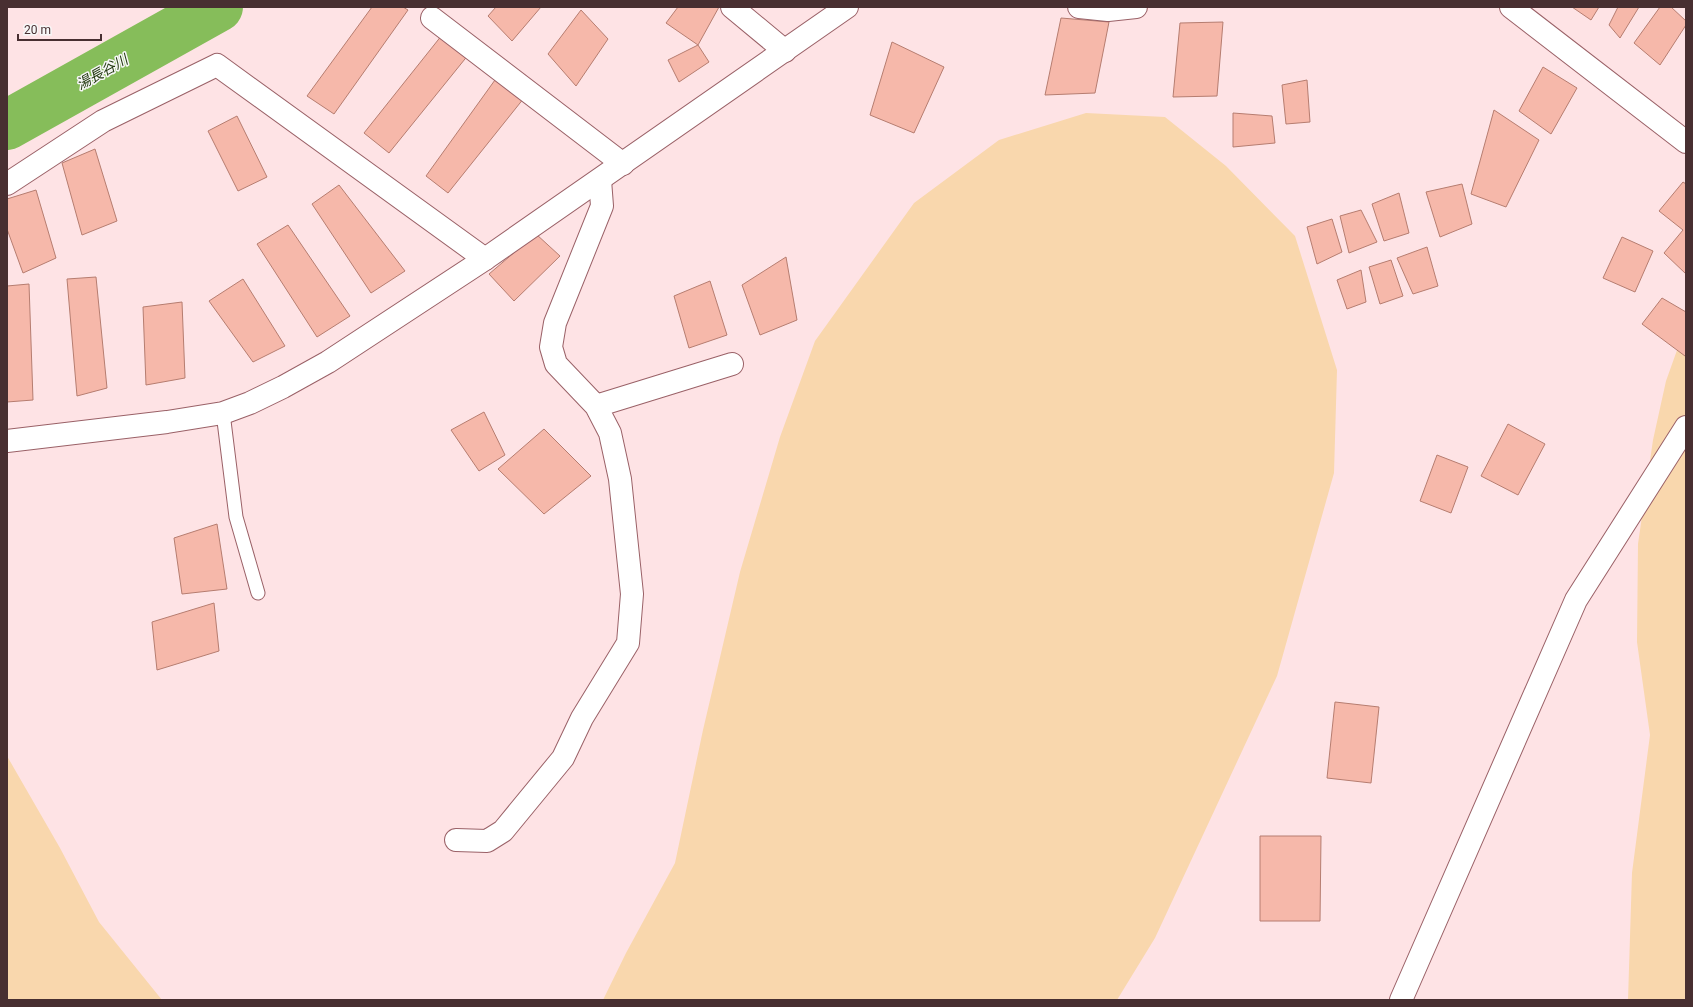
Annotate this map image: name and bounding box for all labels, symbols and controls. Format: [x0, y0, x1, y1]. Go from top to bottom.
scale bar [18, 16, 101, 42]
text: 20 m [24, 23, 51, 37]
water label: 湯長谷川 [74, 50, 132, 93]

